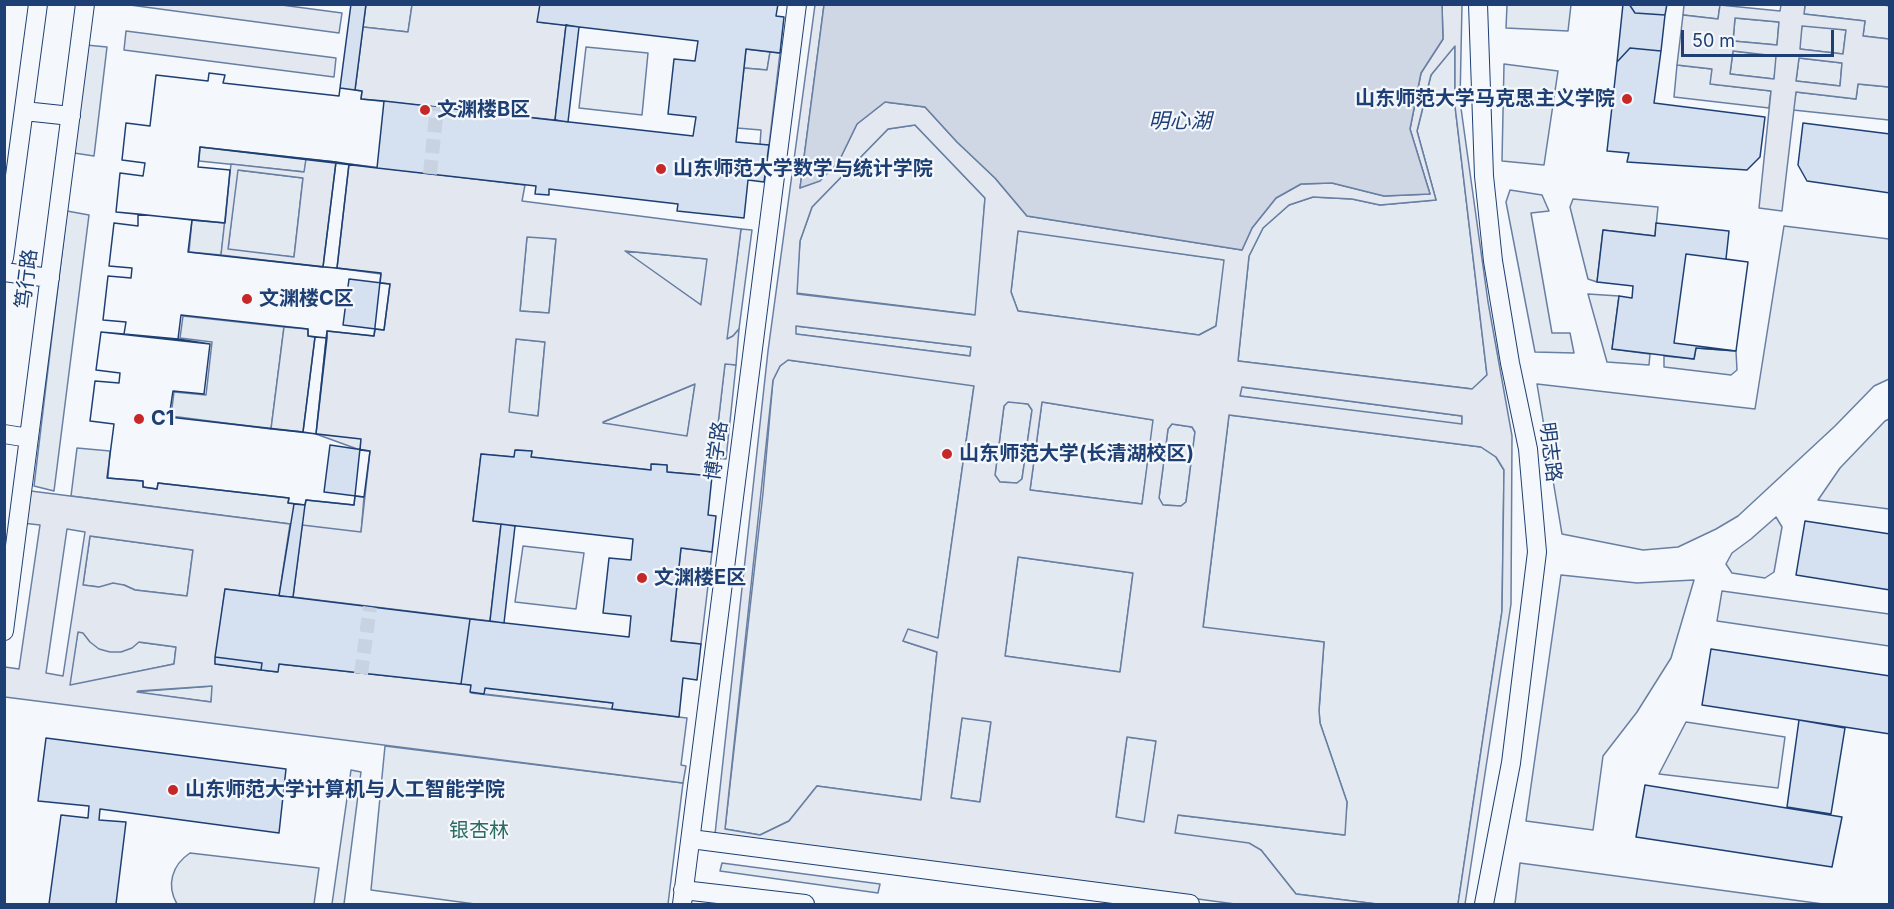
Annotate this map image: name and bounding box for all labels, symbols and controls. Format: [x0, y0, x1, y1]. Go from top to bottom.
scale bar [1684, 18, 1837, 56]
text: 50 m [1692, 30, 1735, 51]
place label: 山东师范大学马克思主义学院 [1355, 87, 1615, 111]
marker: 山东师范大学马克思主义学院 [1620, 92, 1634, 106]
place label: 文渊楼B区 [437, 98, 530, 122]
marker: 文渊楼B区 [418, 103, 432, 117]
water label: 明心湖 [1149, 109, 1211, 135]
place label: 山东师范大学数学与统计学院 [673, 157, 933, 181]
marker: 山东师范大学数学与统计学院 [654, 162, 668, 176]
street label: 笃行路 [11, 248, 43, 310]
place label: 文渊楼C区 [259, 287, 354, 311]
marker: 文渊楼C区 [240, 292, 254, 306]
place label: C1 [151, 407, 174, 431]
marker: C1 [132, 412, 146, 426]
street label: 博学路 [701, 420, 733, 482]
street label: 明志路 [1534, 421, 1566, 483]
place label: 山东师范大学(长清湖校区) [959, 442, 1194, 466]
marker: 山东师范大学(长清湖校区) [940, 447, 954, 461]
place label: 文渊楼E区 [654, 566, 746, 590]
marker: 文渊楼E区 [635, 571, 649, 585]
place label: 山东师范大学计算机与人工智能学院 [185, 778, 505, 802]
marker: 山东师范大学计算机与人工智能学院 [166, 783, 180, 797]
park label: 银杏林 [449, 819, 509, 843]

